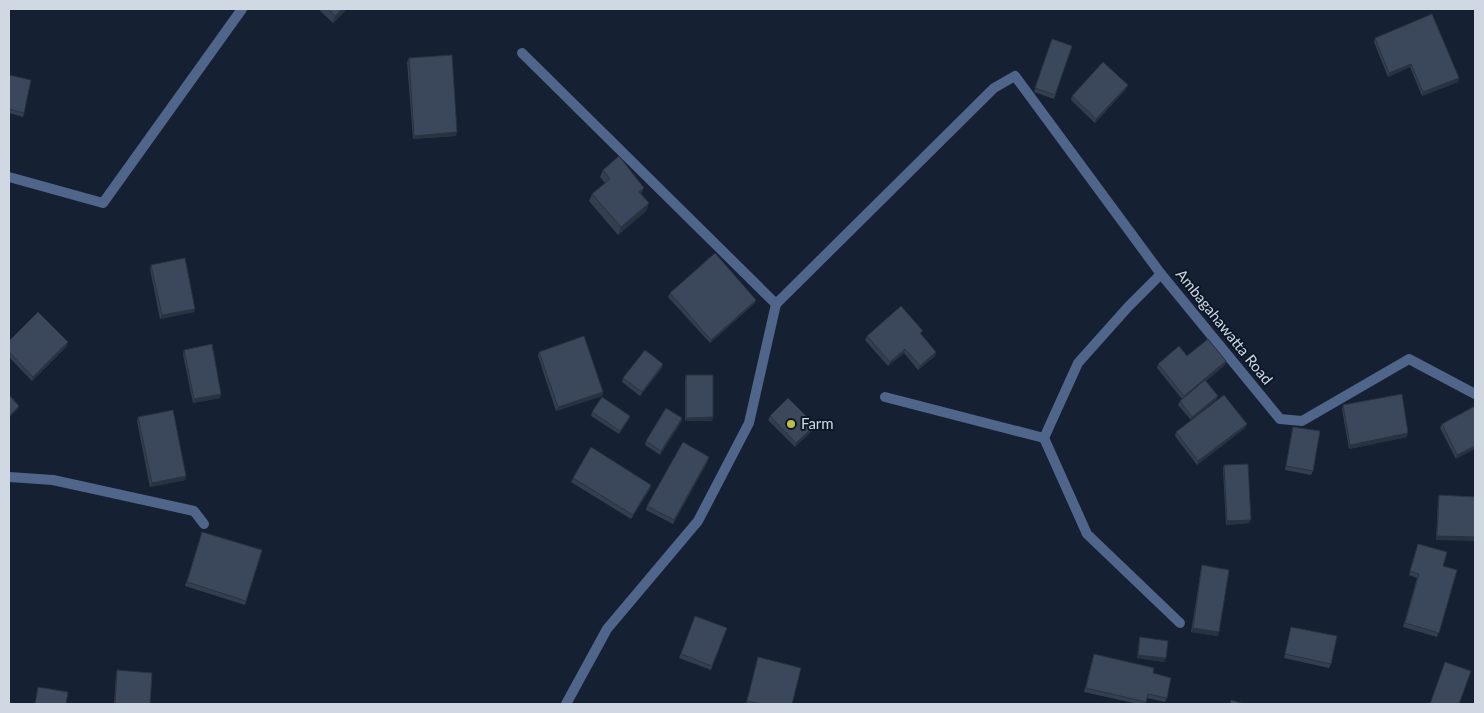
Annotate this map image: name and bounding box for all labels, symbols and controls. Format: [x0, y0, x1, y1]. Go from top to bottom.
street label: Ambagahawatta Road [1173, 265, 1277, 388]
place label: Farm [801, 414, 834, 432]
marker: Farm [785, 418, 797, 430]

